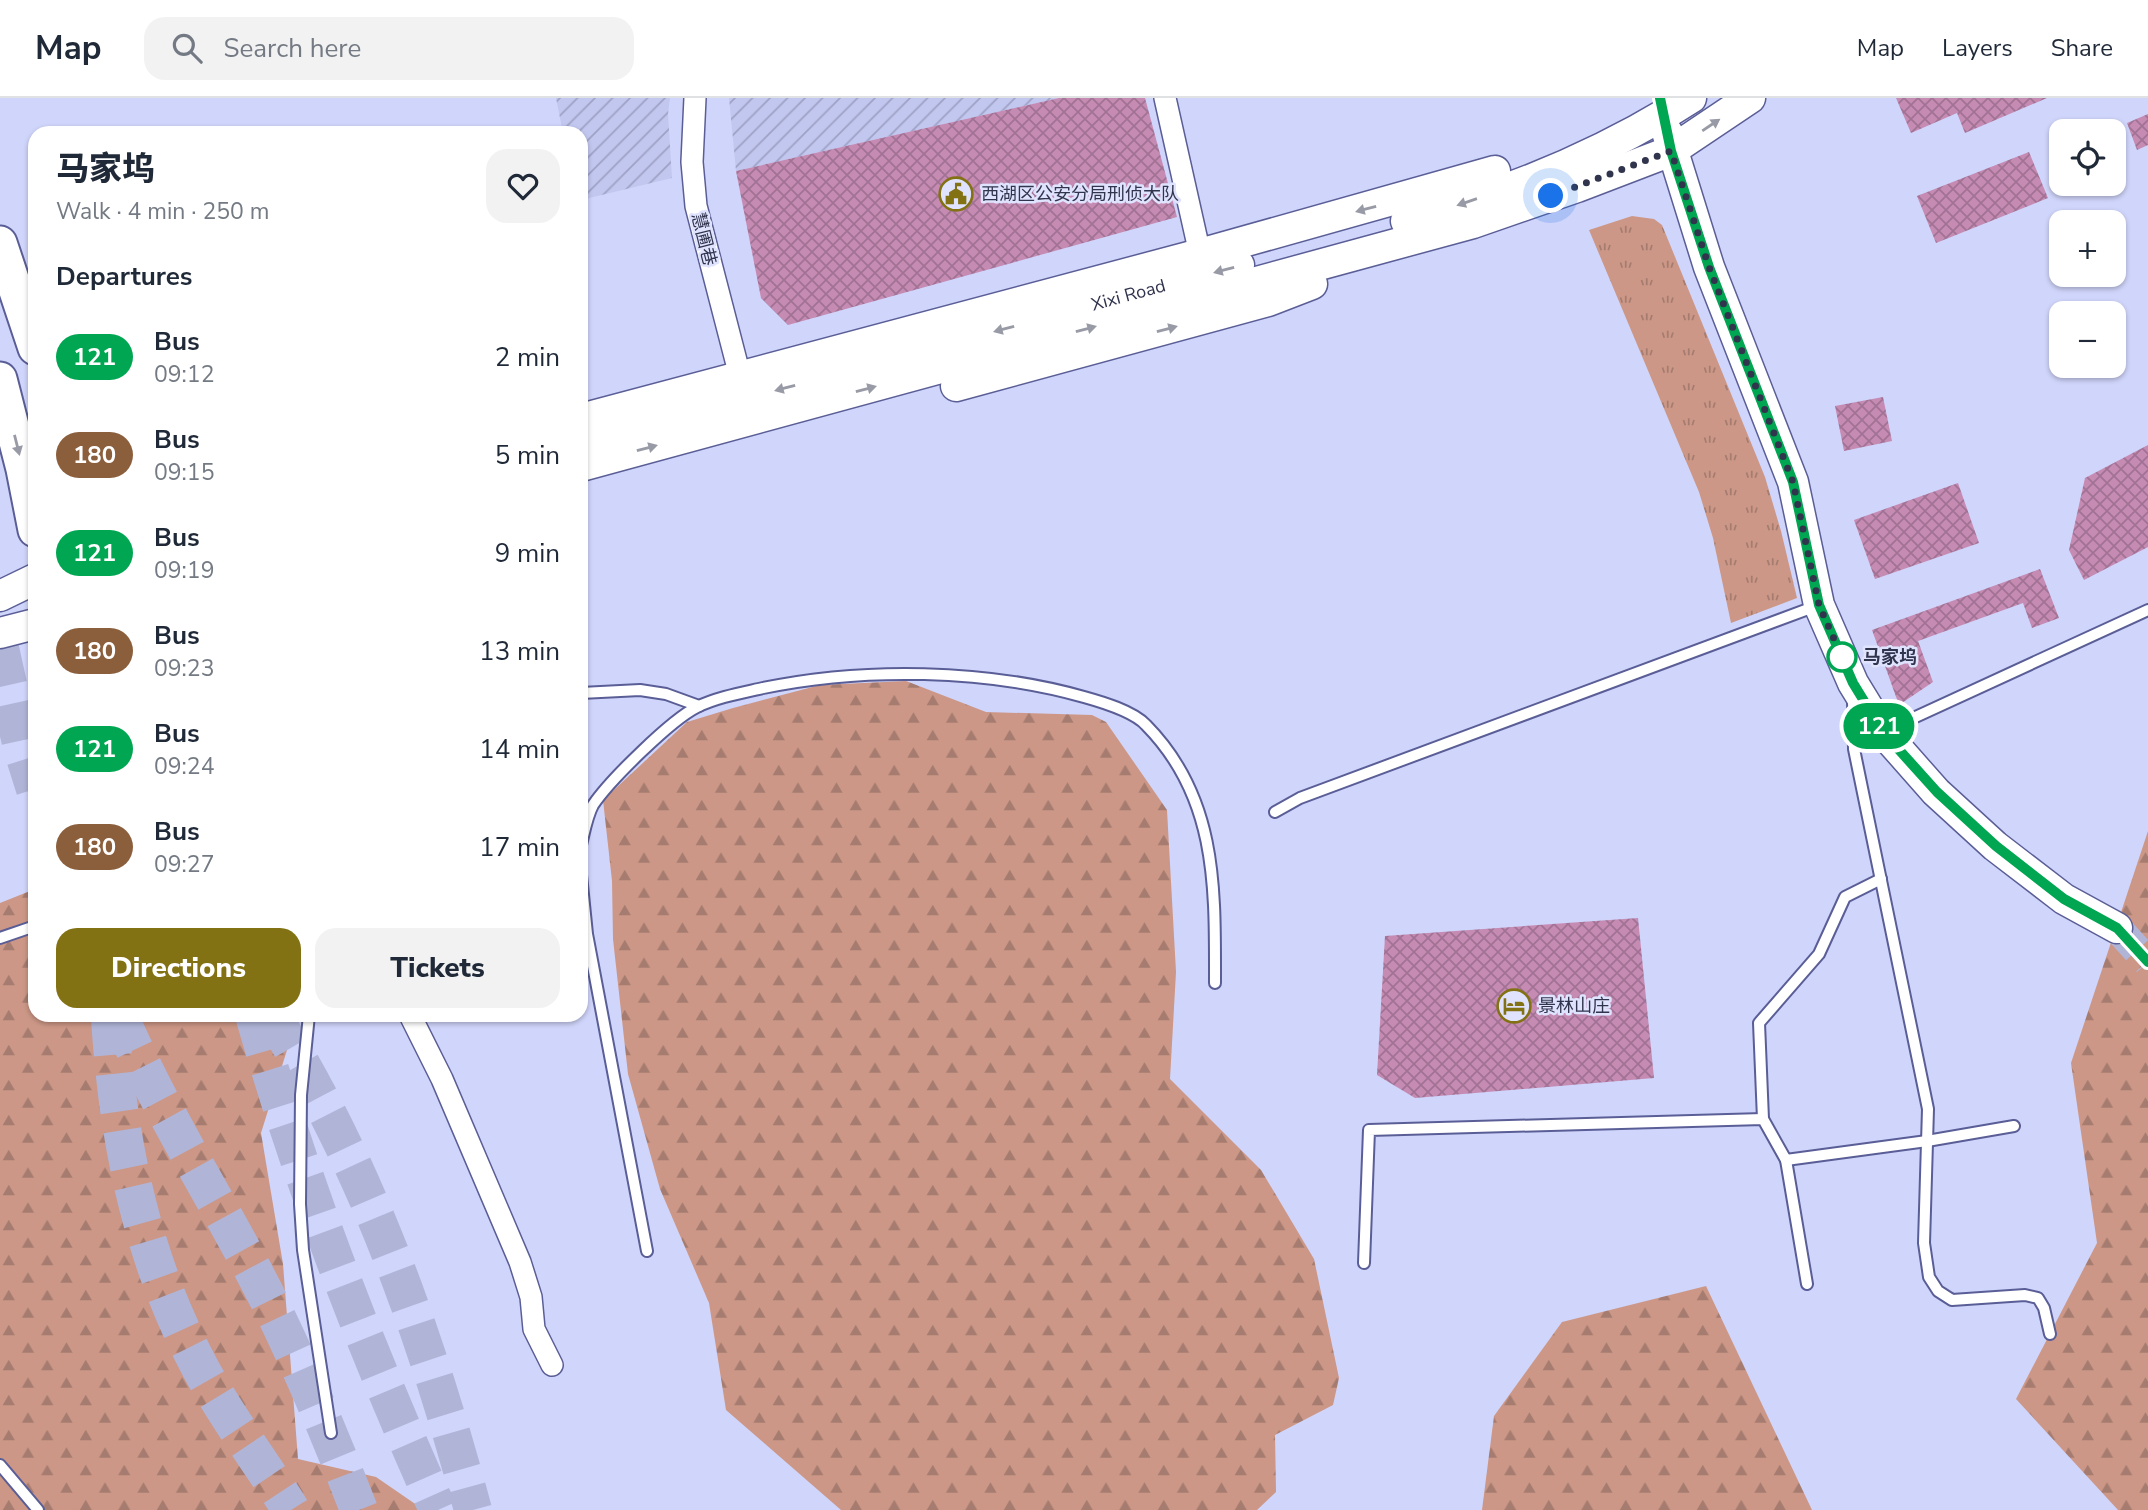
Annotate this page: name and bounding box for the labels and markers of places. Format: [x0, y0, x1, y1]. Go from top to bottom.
public building icon: 西湖区公安分局刑侦大队 [937, 175, 975, 213]
place label: 西湖区公安分局刑侦大队 [981, 182, 1179, 206]
marker: 马家坞 [1827, 642, 1857, 672]
place label: 马家坞 [1863, 645, 1917, 669]
hotel icon: 景林山庄 [1495, 987, 1533, 1025]
place label: 景林山庄 [1538, 994, 1610, 1018]

